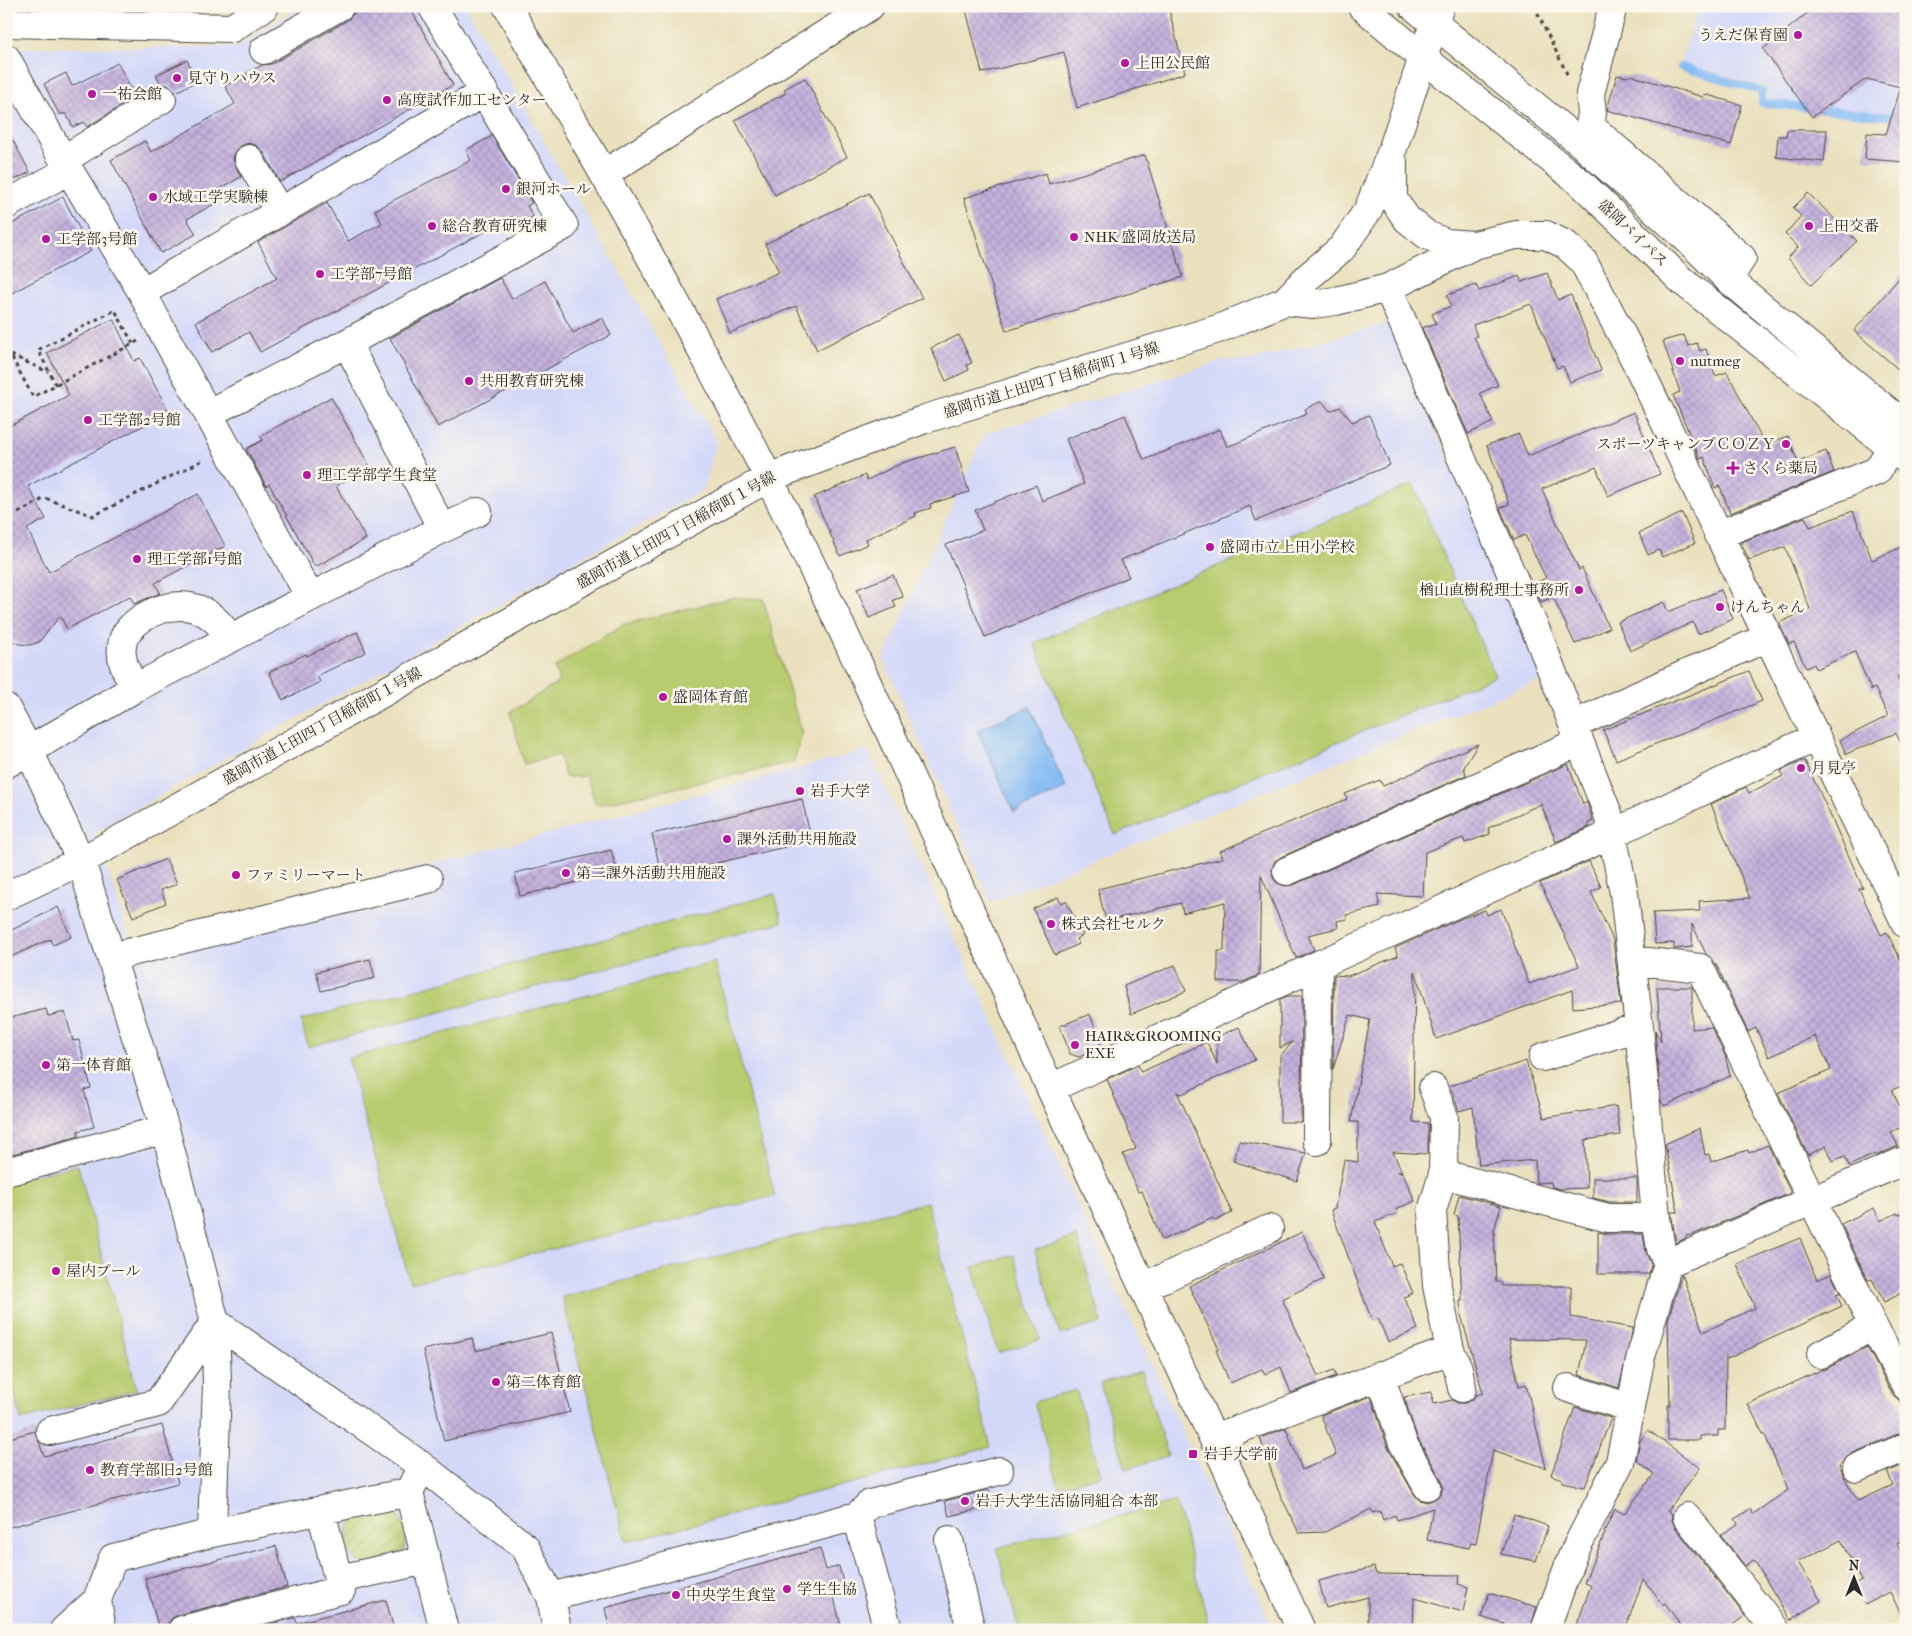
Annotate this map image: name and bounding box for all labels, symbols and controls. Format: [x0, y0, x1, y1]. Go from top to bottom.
place label: うえだ保育園 [1698, 26, 1788, 44]
marker: うえだ保育園 [1792, 29, 1804, 41]
place label: 上田公民館 [1135, 54, 1210, 72]
marker: 上田公民館 [1119, 57, 1131, 69]
place label: 見守りハウス [187, 69, 277, 87]
marker: 見守りハウス [171, 72, 183, 84]
place label: 一祐会館 [102, 85, 162, 103]
marker: 一祐会館 [86, 88, 98, 100]
place label: 高度試作加工センター [397, 91, 546, 109]
marker: 高度試作加工センター [381, 94, 393, 106]
place label: 銀河ホール [516, 180, 591, 198]
marker: 銀河ホール [500, 183, 512, 195]
place label: 水域工学実験棟 [163, 188, 268, 206]
marker: 水域工学実験棟 [147, 191, 159, 203]
street label: 盛岡バイパス [1594, 195, 1672, 271]
place label: 総合教育研究棟 [442, 217, 547, 235]
place label: 上田交番 [1819, 217, 1879, 235]
marker: 総合教育研究棟 [426, 220, 438, 232]
marker: 上田交番 [1803, 220, 1815, 232]
place label: NHK 盛岡放送局 [1084, 228, 1196, 246]
place label: 工学部3号館 [56, 230, 137, 248]
marker: NHK 盛岡放送局 [1068, 231, 1080, 243]
marker: 工学部3号館 [40, 233, 52, 245]
place label: 工学部7号館 [330, 265, 412, 283]
marker: 工学部7号館 [314, 268, 326, 280]
street label: 盛岡市道上田四丁目稲荷町１号線 [941, 338, 1161, 422]
place label: nutmeg [1690, 352, 1741, 370]
marker: nutmeg [1674, 355, 1686, 367]
place label: 共用教育研究棟 [479, 372, 584, 390]
marker: 共用教育研究棟 [463, 375, 475, 387]
place label: 工学部2号館 [98, 411, 181, 429]
marker: 工学部2号館 [82, 414, 94, 426]
place label: スポーツキャンプＣＯＺＹ [1597, 435, 1776, 453]
marker: スポーツキャンプＣＯＺＹ [1780, 438, 1792, 450]
place label: さくら薬局 [1743, 459, 1818, 477]
marker: さくら薬局 [1727, 462, 1739, 474]
place label: 理工学部学生食堂 [317, 466, 437, 484]
street label: 盛岡市道上田四丁目稲荷町１号線 [573, 468, 779, 592]
marker: 理工学部学生食堂 [301, 469, 313, 481]
place label: 盛岡市立上田小学校 [1220, 538, 1355, 556]
marker: 盛岡市立上田小学校 [1204, 541, 1216, 553]
place label: 理工学部1号館 [147, 550, 242, 568]
marker: 理工学部1号館 [131, 553, 143, 565]
place label: 楢山直樹税理士事務所 [1419, 581, 1569, 599]
marker: 楢山直樹税理士事務所 [1573, 584, 1585, 596]
place label: けんちゃん [1730, 598, 1805, 616]
marker: けんちゃん [1714, 601, 1726, 613]
street label: 盛岡市道上田四丁目稲荷町１号線 [219, 664, 425, 788]
place label: 盛岡体育館 [673, 688, 748, 706]
marker: 盛岡体育館 [657, 691, 669, 703]
place label: 月見亭 [1811, 759, 1856, 777]
marker: 月見亭 [1795, 762, 1807, 774]
place label: 岩手大学 [810, 782, 870, 800]
marker: 岩手大学 [794, 785, 806, 797]
place label: 課外活動共用施設 [737, 830, 857, 848]
marker: 課外活動共用施設 [721, 833, 733, 845]
place label: 第二課外活動共用施設 [576, 864, 726, 882]
place label: ファミリーマート [246, 866, 366, 884]
marker: 第二課外活動共用施設 [560, 867, 572, 879]
marker: ファミリーマート [230, 869, 242, 881]
place label: 株式会社セルク [1061, 915, 1166, 933]
marker: 株式会社セルク [1045, 918, 1057, 930]
place label: HAIR&GROOMING EXE [1085, 1027, 1222, 1062]
marker: HAIR&GROOMING EXE [1069, 1039, 1081, 1051]
place label: 第一体育館 [56, 1056, 131, 1074]
marker: 第一体育館 [40, 1059, 52, 1071]
place label: 屋内プール [66, 1262, 140, 1280]
marker: 屋内プール [50, 1265, 62, 1277]
place label: 第二体育館 [506, 1373, 581, 1391]
marker: 第二体育館 [490, 1376, 502, 1388]
place label: 岩手大学前 [1203, 1445, 1278, 1463]
marker: 岩手大学前 [1187, 1448, 1199, 1460]
place label: 教育学部旧2号館 [100, 1461, 213, 1479]
marker: 教育学部旧2号館 [84, 1464, 96, 1476]
place label: 岩手大学生活協同組合 本部 [975, 1492, 1158, 1510]
marker: 岩手大学生活協同組合 本部 [959, 1495, 971, 1507]
north arrow [1830, 1554, 1880, 1604]
text: N [1849, 1557, 1860, 1574]
place label: 学生生協 [797, 1580, 857, 1598]
marker: 学生生協 [781, 1583, 793, 1595]
place label: 中央学生食堂 [686, 1586, 776, 1604]
marker: 中央学生食堂 [670, 1589, 682, 1601]

